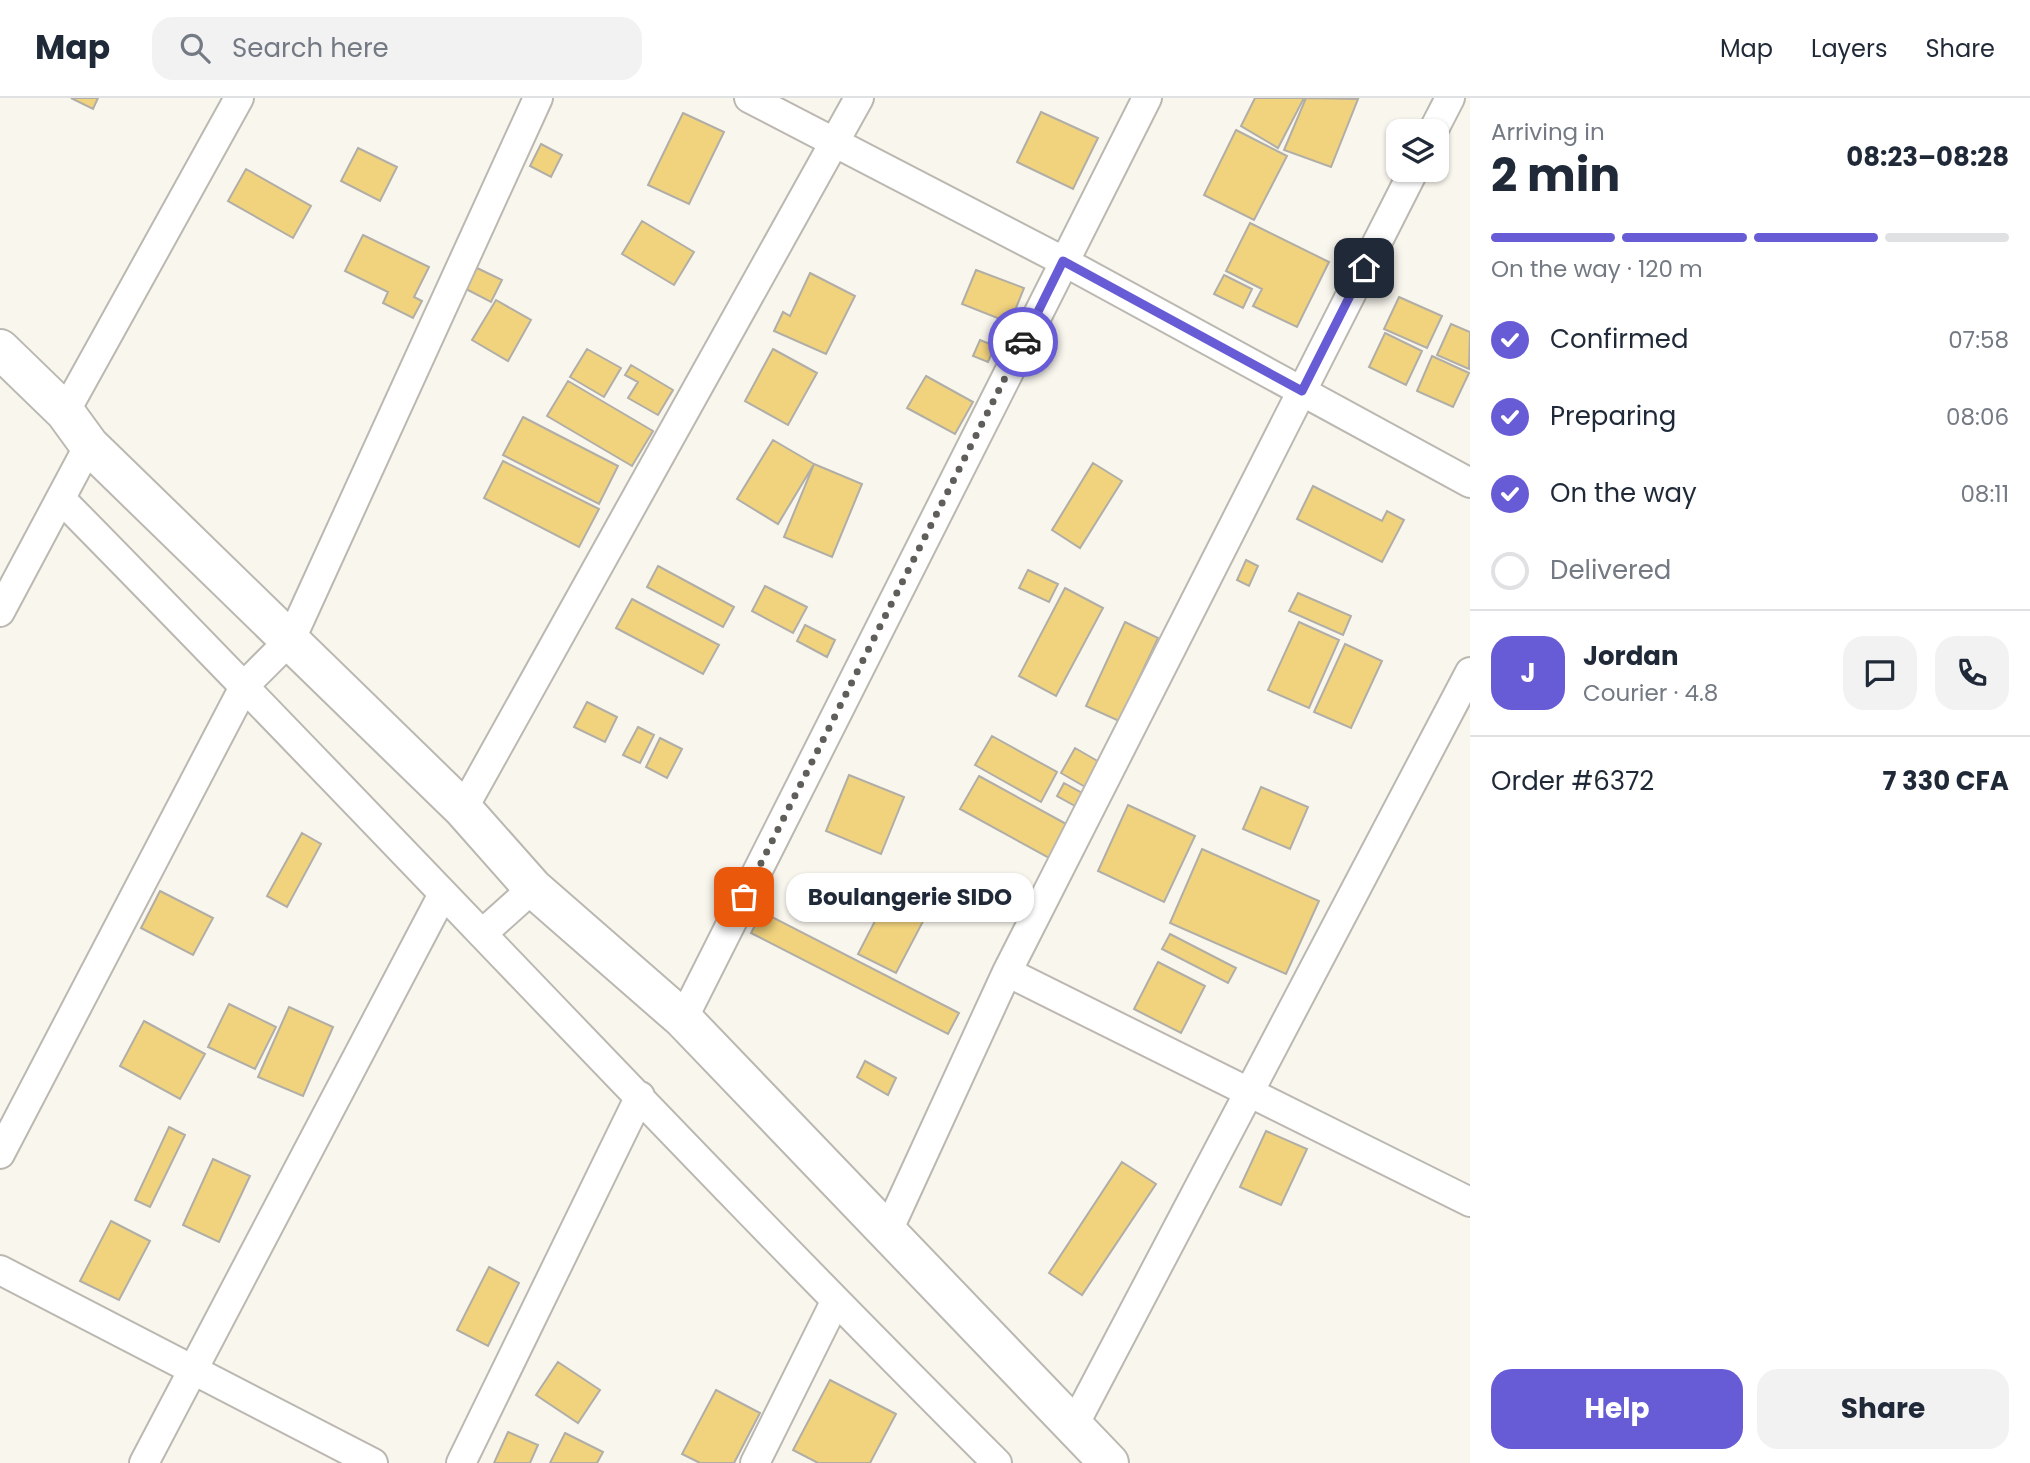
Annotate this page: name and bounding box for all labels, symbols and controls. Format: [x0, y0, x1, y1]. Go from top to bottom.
search box [152, 17, 642, 80]
text: Map [35, 24, 110, 71]
icon: search [176, 29, 214, 67]
text: Search here [232, 30, 389, 66]
text: Map [1720, 32, 1773, 65]
text: Layers [1811, 32, 1887, 65]
text: Share [1925, 32, 1995, 65]
text: Arriving in [1491, 116, 1605, 148]
map controls [1386, 119, 1449, 182]
button: layers [1386, 119, 1449, 182]
text: 08:23–08:28 [1846, 139, 2009, 175]
text: 2 min [1491, 143, 1620, 207]
pin [1334, 238, 1394, 298]
icon: home [1345, 249, 1383, 287]
text: On the way · 120 m [1491, 253, 1703, 285]
courier [988, 307, 1058, 377]
icon: check [1491, 321, 1529, 359]
text: Confirmed [1550, 321, 1688, 357]
icon: car [1004, 323, 1042, 361]
text: 07:58 [1948, 324, 2009, 356]
icon: check [1491, 398, 1529, 436]
text: Preparing [1550, 398, 1676, 434]
text: 08:06 [1946, 401, 2009, 433]
icon: check [1491, 475, 1529, 513]
text: On the way [1550, 475, 1697, 511]
text: 08:11 [1960, 478, 2009, 510]
text: Delivered [1550, 552, 1671, 588]
button: chat [1843, 636, 1917, 710]
button: phone [1935, 636, 2009, 710]
text: Jordan [1583, 638, 1679, 674]
text: J [1520, 655, 1536, 691]
text: Courier · 4.8 [1583, 677, 1718, 709]
text: Order #6372 [1491, 763, 1654, 799]
text: 7 330 CFA [1882, 763, 2009, 799]
pin [714, 867, 774, 927]
callout: Boulangerie SIDO [786, 872, 1034, 922]
icon: bag [725, 878, 763, 916]
text: Boulangerie SIDO [808, 881, 1012, 913]
button: Help [1491, 1369, 1743, 1449]
button: Share [1757, 1369, 2009, 1449]

